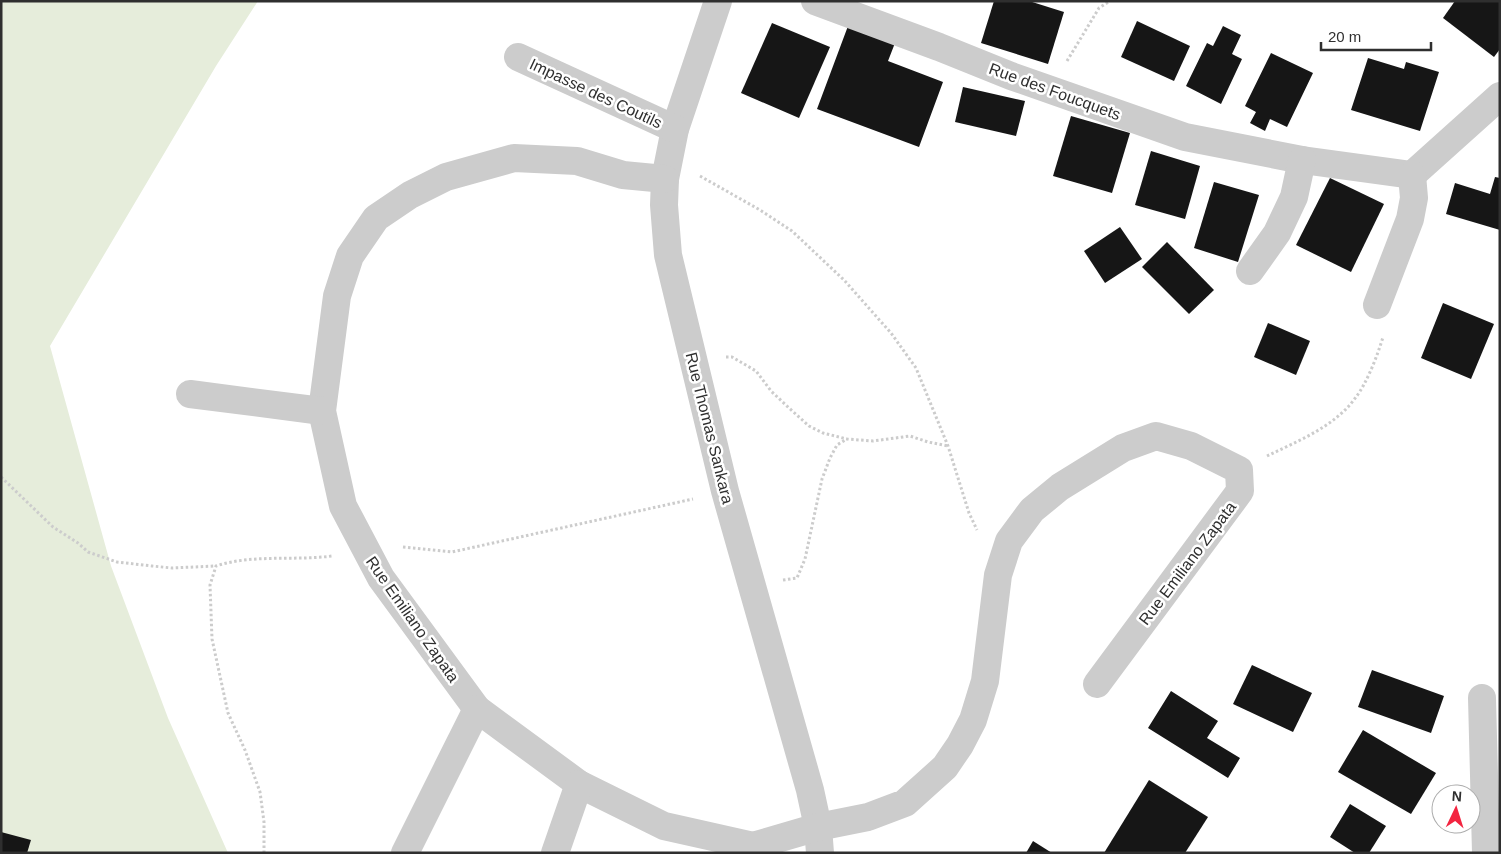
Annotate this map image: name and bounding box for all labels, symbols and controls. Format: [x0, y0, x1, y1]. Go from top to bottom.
scale bar [1321, 20, 1431, 52]
text: 20 m [1328, 28, 1361, 45]
street label: Impasse des Coutils [527, 55, 665, 132]
street label: Rue des Foucquets [987, 60, 1123, 123]
street label: Rue Thomas Sankara [682, 351, 737, 506]
street label: Rue Emiliano Zapata [1136, 498, 1239, 628]
street label: Rue Emiliano Zapata [363, 553, 462, 685]
north arrow [1431, 784, 1481, 834]
text: N [1451, 788, 1463, 804]

